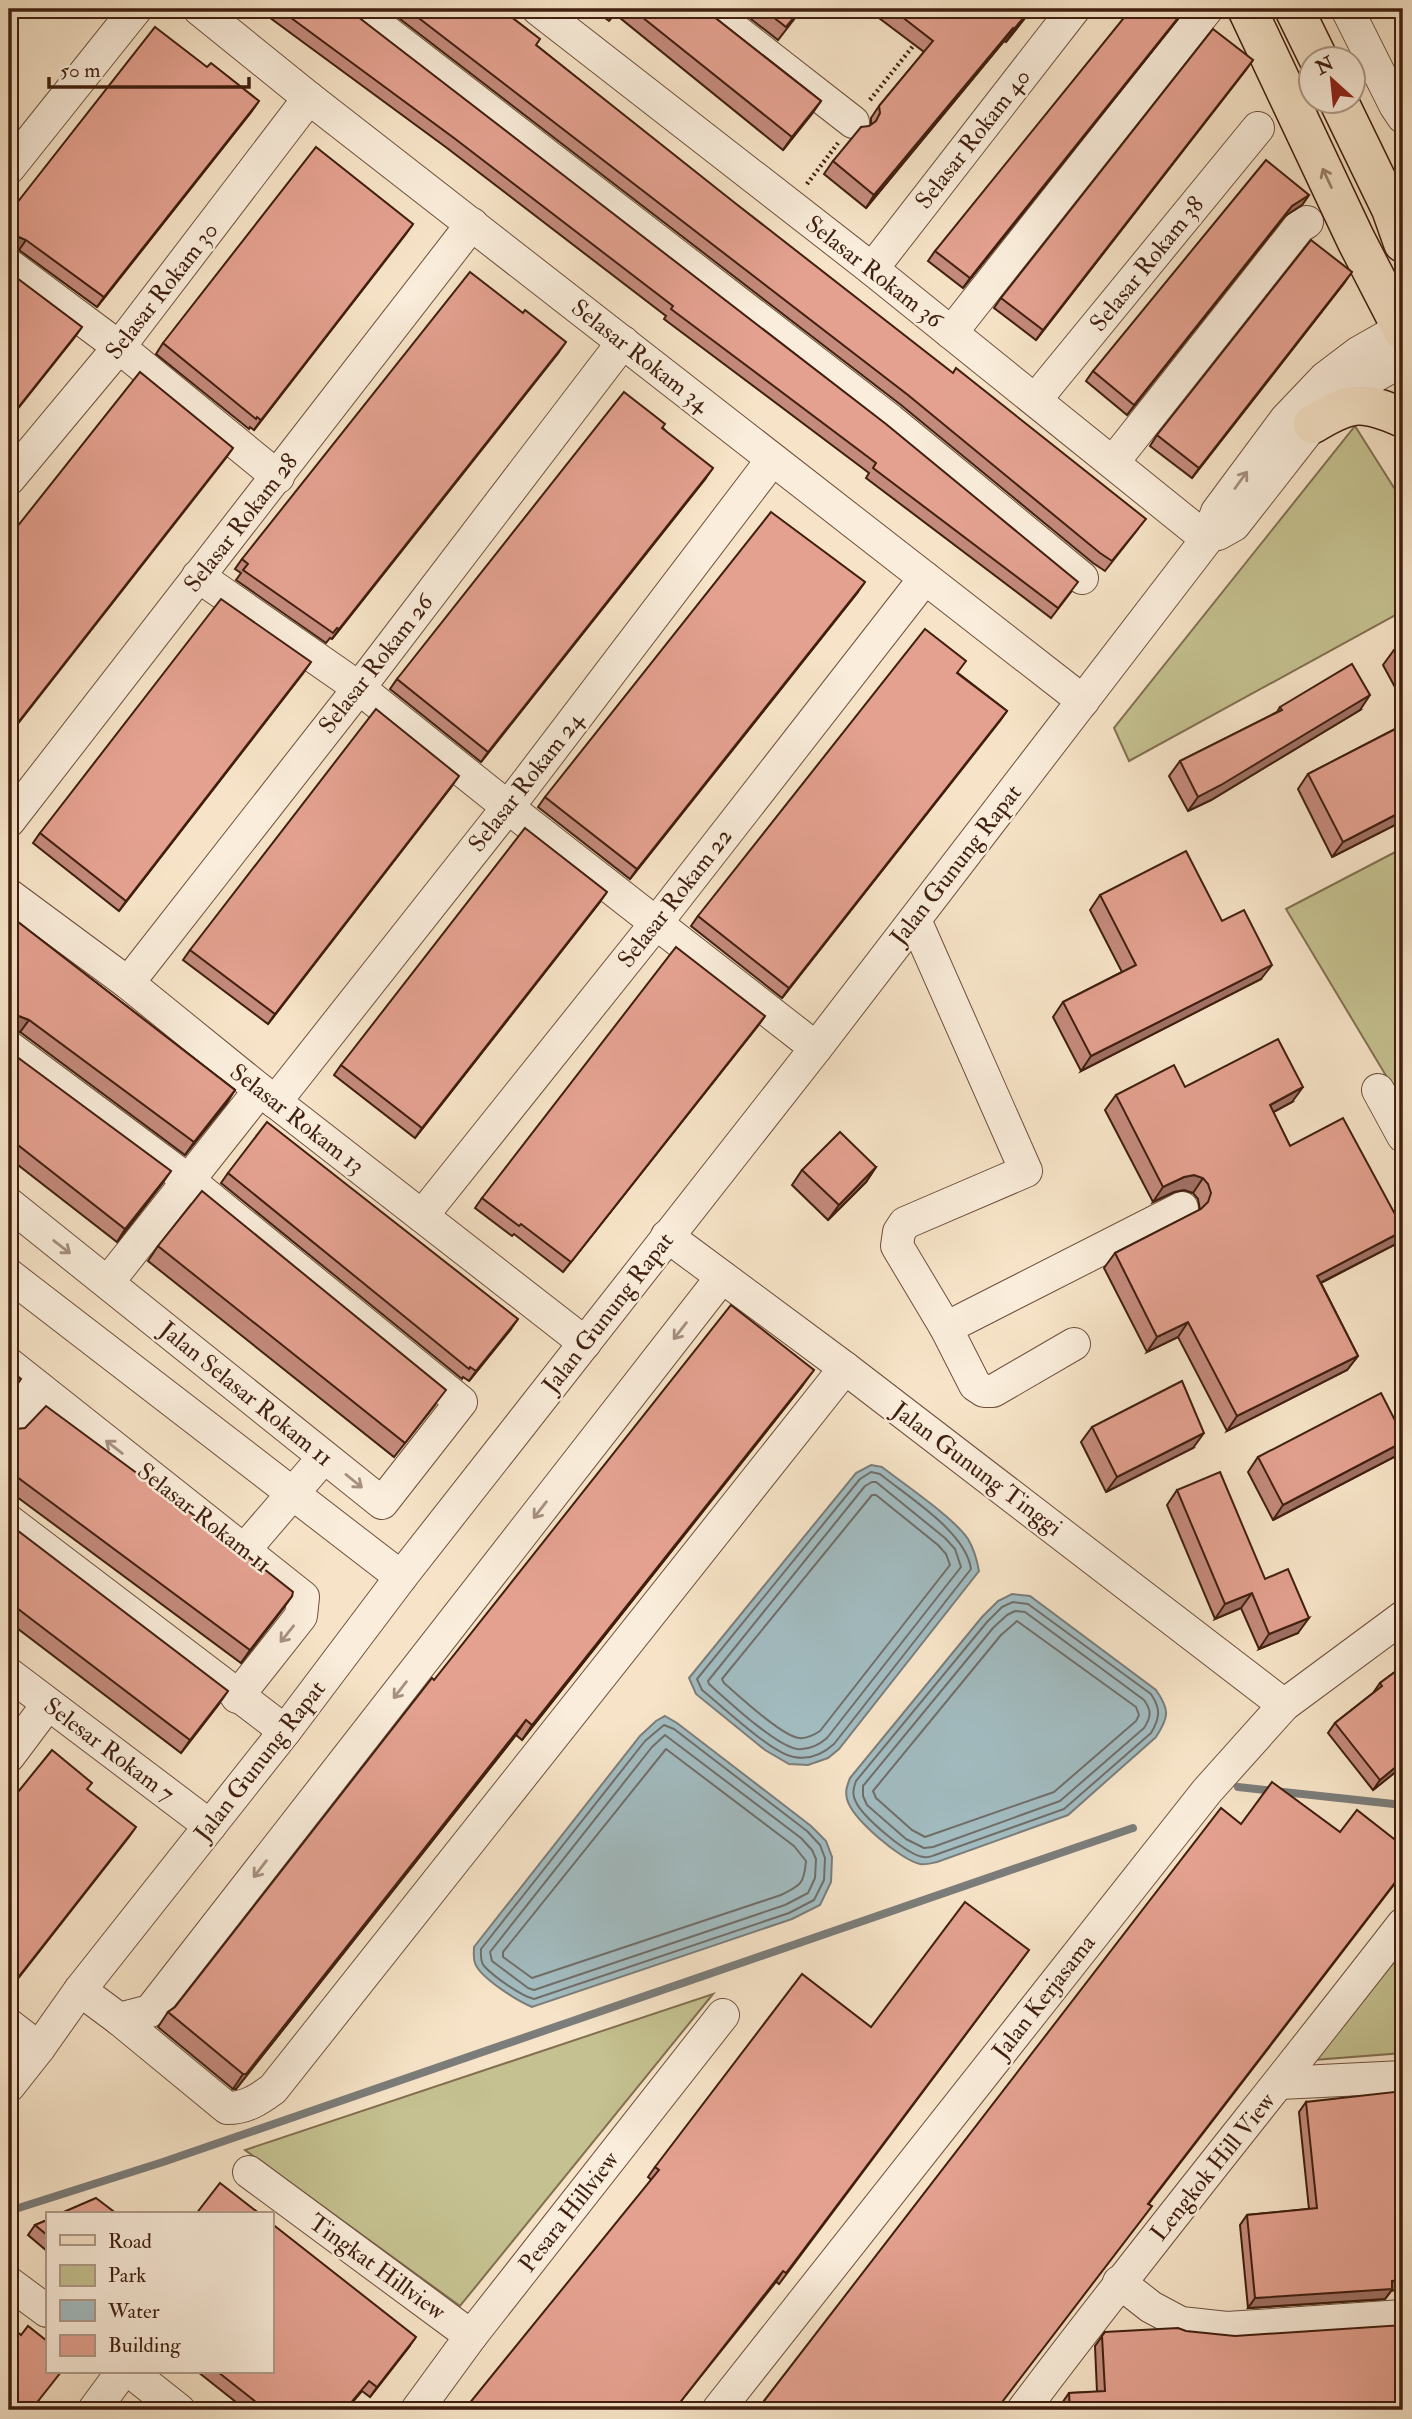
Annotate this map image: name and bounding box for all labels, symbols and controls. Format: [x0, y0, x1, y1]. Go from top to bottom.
scale bar [49, 46, 248, 90]
north arrow [1296, 46, 1366, 116]
text: N [1311, 51, 1339, 81]
text: 50 m [60, 57, 101, 84]
street label: Selasar Rokam 40 [908, 63, 1038, 215]
one-way arrow [1320, 168, 1333, 189]
street label: Selasar Rokam 38 [1083, 190, 1211, 338]
street label: Selasar Rokam 36 [799, 209, 950, 336]
street label: Selasar Rokam 30 [99, 216, 225, 366]
street label: Selasar Rokam 34 [565, 292, 716, 420]
street label: Selasar Rokam 28 [177, 447, 305, 599]
one-way arrow [1233, 471, 1248, 490]
street label: Selasar Rokam 26 [312, 586, 441, 740]
street label: Selasar Rokam 24 [462, 705, 591, 858]
street label: Jalan Gunung Rapat [883, 778, 1029, 952]
street label: Selasar Rokam 22 [611, 822, 739, 974]
street label: Selasar Rokam 13 [223, 1057, 371, 1181]
street label: Jalan Gunung Rapat [535, 1226, 681, 1400]
one-way arrow [53, 1239, 71, 1254]
street label: Jalan Selasar Rokam 11 [152, 1314, 339, 1473]
one-way arrow [673, 1321, 688, 1340]
street label: Jalan Gunung Tinggi [885, 1394, 1068, 1543]
one-way arrow [105, 1439, 124, 1454]
street label: Selasar Rokam 11 [131, 1456, 277, 1580]
one-way arrow [345, 1473, 363, 1489]
one-way arrow [533, 1501, 548, 1519]
one-way arrow [279, 1624, 294, 1642]
street label: Jalan Gunung Rapat [187, 1674, 333, 1848]
one-way arrow [393, 1680, 408, 1698]
street label: Selesar Rokam 7 [37, 1691, 181, 1809]
one-way arrow [253, 1859, 268, 1878]
street label: Jalan Kerjasama [985, 1927, 1103, 2066]
street label: Lengkok Hill View [1144, 2086, 1283, 2247]
street label: Pesara Hillview [512, 2144, 627, 2279]
street label: Tingkat Hillview [302, 2207, 453, 2328]
legend [46, 2212, 273, 2374]
text: Road [108, 2228, 153, 2255]
text: Park [108, 2262, 146, 2289]
text: Water [107, 2298, 160, 2325]
text: Building [108, 2332, 181, 2359]

